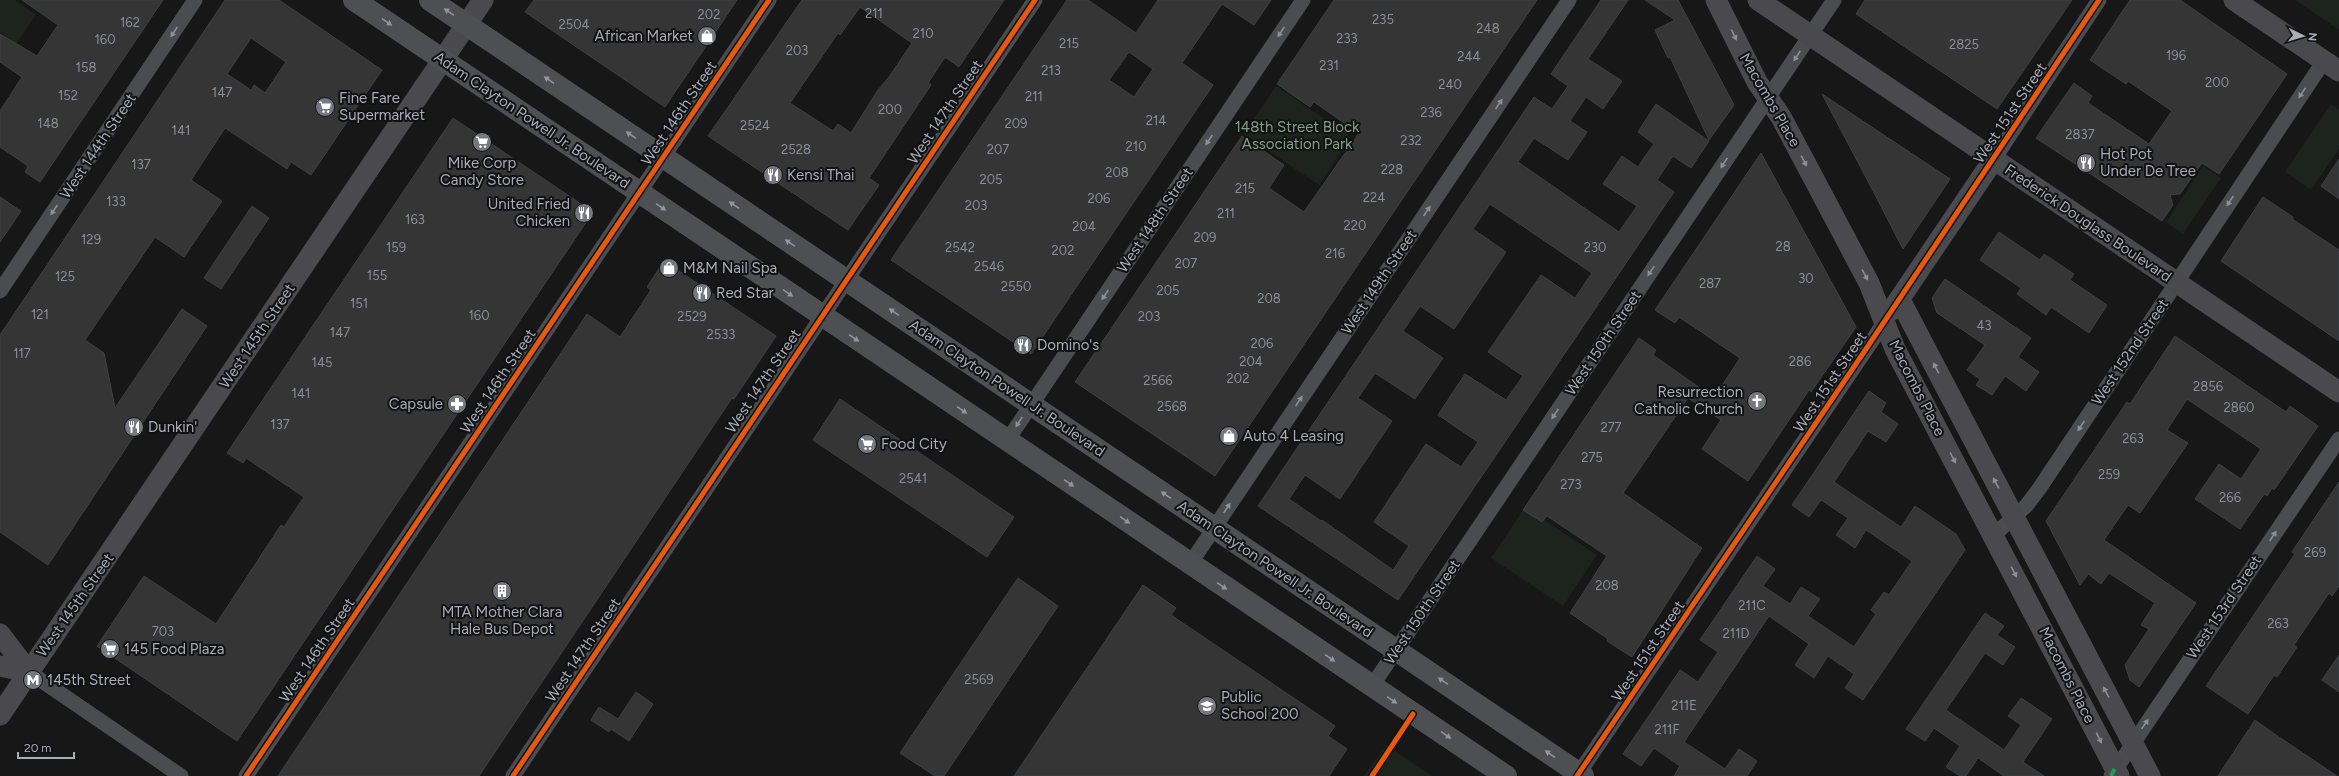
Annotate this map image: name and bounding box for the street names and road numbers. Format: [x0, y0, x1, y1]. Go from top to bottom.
street label: Adam Clayton Powell Jr. Boulevard [431, 48, 633, 192]
street label: Macombs Place [1736, 50, 1804, 150]
street label: West 147th Street [904, 56, 987, 167]
street label: West 146th Street [637, 57, 721, 169]
street label: West 151st Street [1970, 59, 2051, 167]
street label: West 144th Street [56, 90, 140, 202]
street label: Frederick Douglass Boulevard [2001, 160, 2175, 286]
street label: West 148th Street [1113, 164, 1197, 276]
street label: West 149th Street [1337, 226, 1421, 338]
street label: West 145th Street [215, 280, 299, 392]
street label: West 150th Street [1561, 287, 1645, 399]
street label: West 152nd Street [2088, 295, 2172, 409]
street label: Adam Clayton Powell Jr. Boulevard [906, 316, 1108, 460]
street label: West 146th Street [456, 325, 540, 437]
street label: West 147th Street [722, 325, 805, 436]
street label: West 151st Street [1790, 328, 1871, 436]
street label: Macombs Place [1885, 337, 1949, 439]
street label: Adam Clayton Powell Jr. Boulevard [1174, 497, 1376, 641]
street label: West 145th Street [33, 550, 118, 660]
street label: West 153rd Street [2183, 552, 2265, 662]
street label: West 150th Street [1380, 556, 1464, 668]
street label: West 146th Street [275, 594, 359, 706]
street label: West 147th Street [542, 594, 625, 705]
street label: West 151st Street [1608, 597, 1689, 705]
street label: Macombs Place [2035, 624, 2099, 726]

